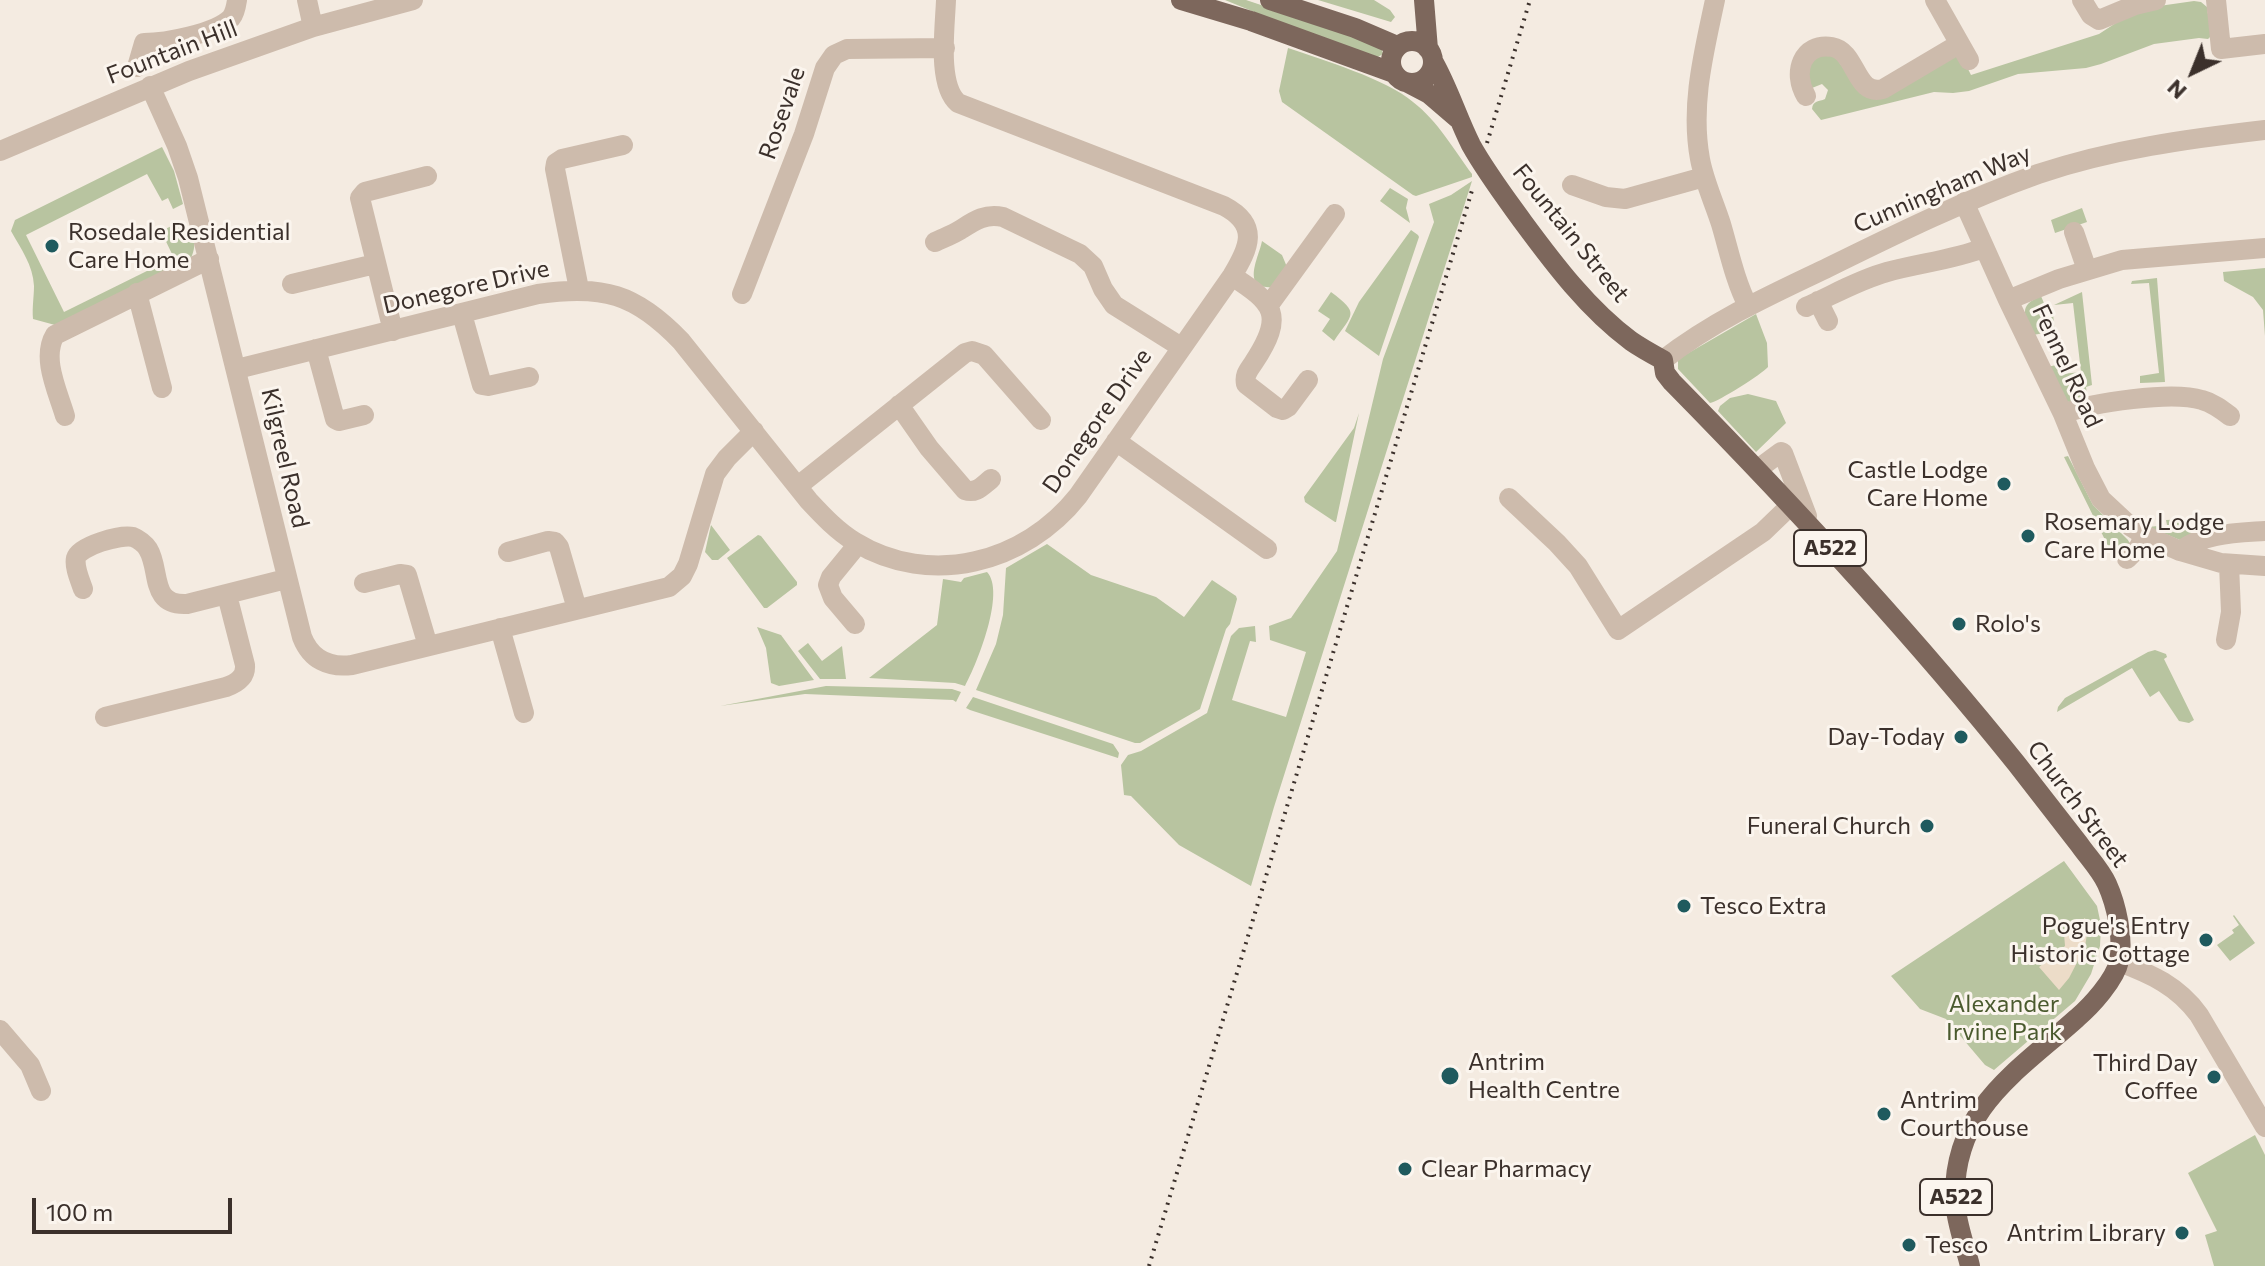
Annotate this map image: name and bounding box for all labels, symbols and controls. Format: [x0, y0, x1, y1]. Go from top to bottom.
street label: Fountain Hill [102, 14, 242, 90]
north arrow [2153, 32, 2233, 112]
street label: Rosevale [753, 63, 811, 163]
text: N [2161, 74, 2192, 105]
street label: Cunningham Way [1849, 139, 2035, 239]
street label: Fountain Street [1506, 158, 1636, 308]
place label: Rosedale Residential Care Home [68, 218, 291, 274]
marker: Rosedale Residential Care Home [43, 237, 61, 255]
street label: Donegore Drive [380, 254, 552, 320]
street label: Fennel Road [2026, 300, 2108, 432]
street label: Donegore Drive [1036, 343, 1158, 499]
street label: Kilgreel Road [255, 385, 315, 531]
place label: Castle Lodge Care Home [1848, 456, 1988, 512]
marker: Castle Lodge Care Home [1995, 475, 2013, 493]
place label: Rosemary Lodge Care Home [2044, 508, 2224, 564]
marker: Rosemary Lodge Care Home [2019, 527, 2037, 545]
road number: A522 [1794, 530, 1866, 566]
place label: Rolo's [1975, 610, 2041, 638]
marker: Rolo's [1950, 615, 1968, 633]
place label: Day-Today [1827, 723, 1945, 751]
marker: Day-Today [1952, 728, 1970, 746]
street label: Church Street [2021, 735, 2135, 873]
place label: Funeral Church [1747, 812, 1911, 840]
marker: Funeral Church [1918, 817, 1936, 835]
place label: Tesco Extra [1700, 892, 1827, 920]
marker: Tesco Extra [1675, 897, 1693, 915]
place label: Pogue's Entry Historic Cottage [2010, 912, 2190, 968]
marker: Pogue's Entry Historic Cottage [2197, 931, 2215, 949]
park label: Alexander Irvine Park [1946, 990, 2062, 1046]
place label: Antrim Health Centre [1468, 1048, 1620, 1104]
place label: Third Day Coffee [2093, 1049, 2198, 1105]
marker: Antrim Health Centre [1439, 1065, 1461, 1087]
marker: Third Day Coffee [2205, 1068, 2223, 1086]
place label: Antrim Courthouse [1900, 1086, 2029, 1142]
marker: Antrim Courthouse [1875, 1105, 1893, 1123]
place label: Clear Pharmacy [1421, 1155, 1592, 1183]
marker: Clear Pharmacy [1396, 1160, 1414, 1178]
road number: A522 [1920, 1179, 1992, 1215]
scale bar [36, 1182, 236, 1232]
text: 100 m [46, 1197, 113, 1226]
place label: Antrim Library [2007, 1219, 2166, 1247]
marker: Antrim Library [2173, 1224, 2191, 1242]
place label: Tesco [1925, 1231, 1988, 1259]
marker: Tesco [1900, 1236, 1918, 1254]

